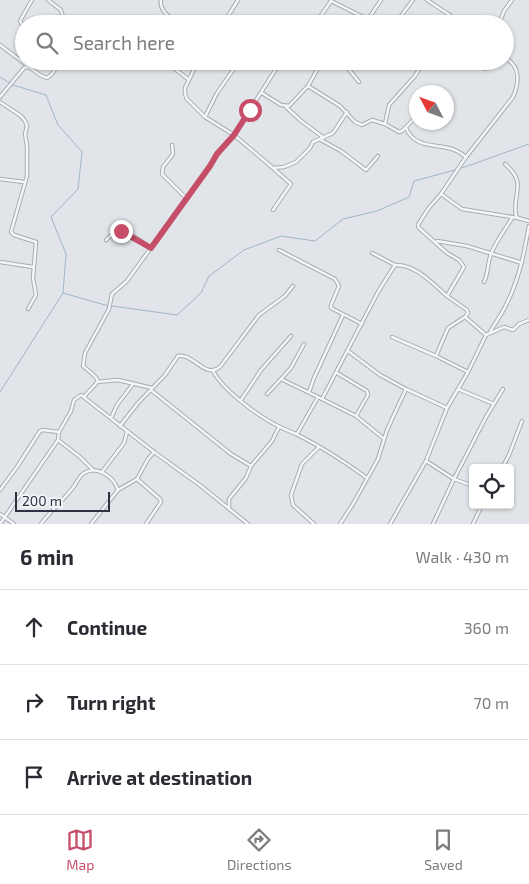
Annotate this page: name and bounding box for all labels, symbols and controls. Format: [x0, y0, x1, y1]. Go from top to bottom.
search box [15, 15, 514, 70]
icon: search [33, 29, 61, 57]
text: Search here [73, 31, 175, 54]
north arrow [409, 85, 454, 130]
route start [239, 99, 262, 122]
route end [110, 220, 133, 243]
map controls [469, 464, 514, 509]
button: locate [469, 464, 514, 509]
scale bar [15, 489, 110, 512]
text: 200 m [22, 492, 62, 509]
text: 6 min [20, 544, 74, 569]
text: Walk · 430 m [416, 547, 509, 566]
icon: ahead [20, 613, 48, 641]
text: Continue [67, 616, 147, 639]
text: 360 m [464, 618, 509, 637]
icon: right [20, 688, 48, 716]
text: Turn right [67, 691, 155, 714]
text: 70 m [474, 693, 509, 712]
icon: arrive [20, 763, 48, 791]
text: Arrive at destination [67, 766, 252, 789]
tab: Map [66, 826, 94, 873]
tab: Directions [227, 826, 292, 873]
tab: Saved [424, 826, 463, 873]

